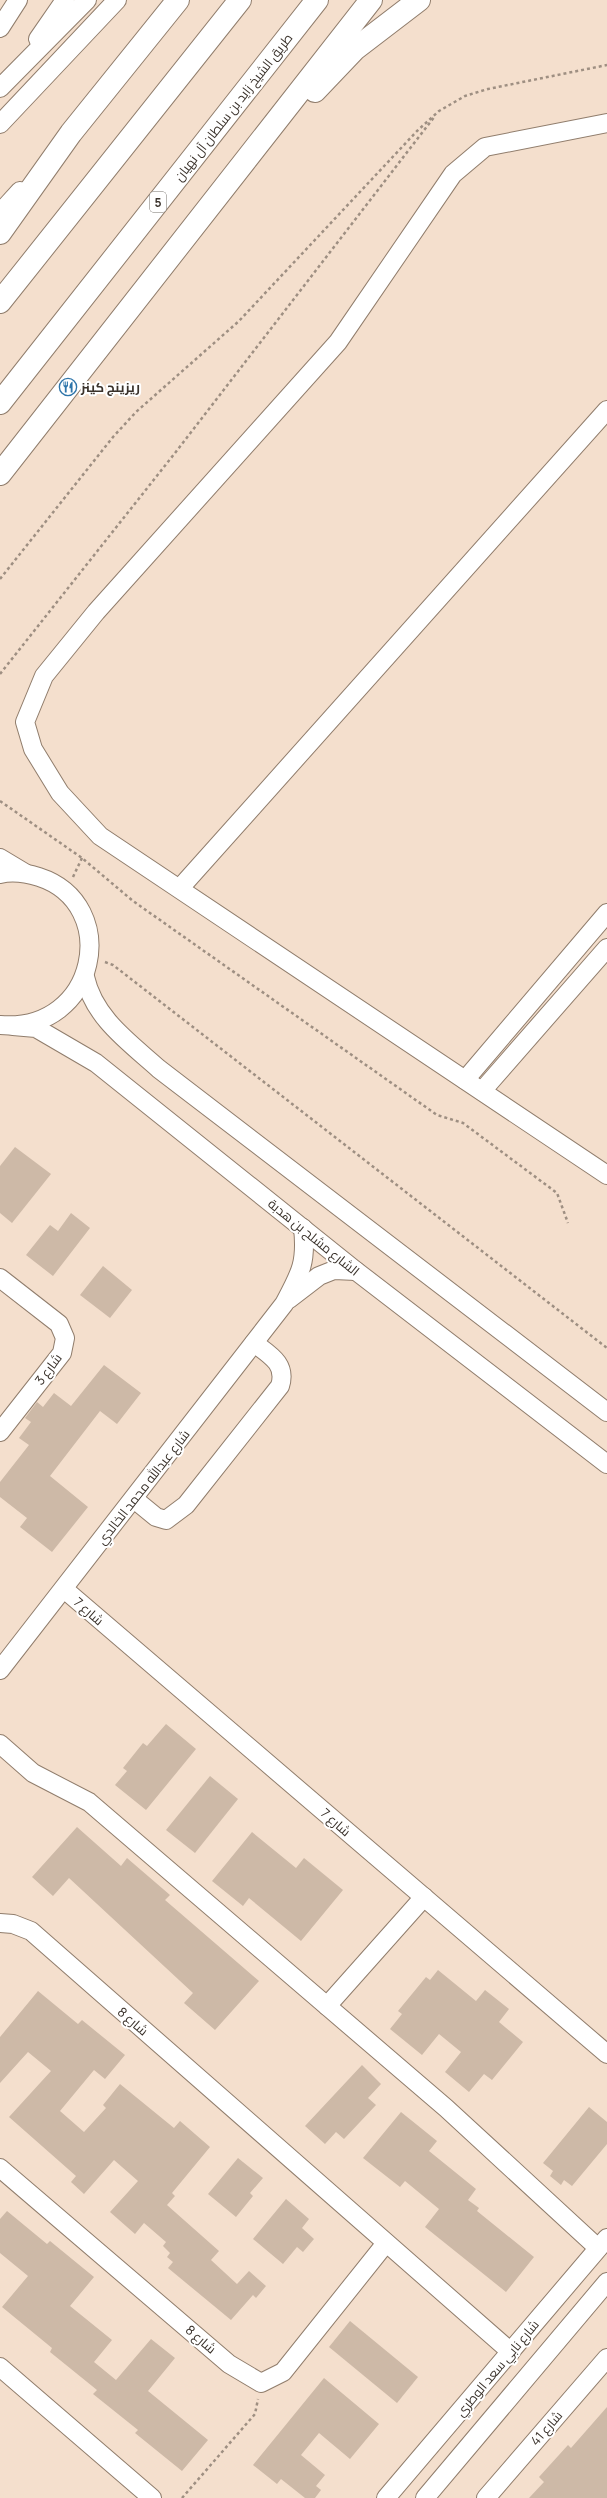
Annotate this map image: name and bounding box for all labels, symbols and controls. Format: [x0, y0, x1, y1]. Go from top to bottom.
street label: طريق الشيخ زايد بن سلطان آل نهيان [170, 29, 296, 185]
road number: 5 [150, 192, 166, 212]
restaurant icon: ريزينج كينز [58, 377, 78, 397]
place label: ريزينج كينز [80, 378, 140, 396]
street label: الشارع مشلح بن هدبة [264, 1194, 364, 1280]
street label: شارع 3 [30, 1350, 66, 1388]
street label: شارع عبدالله محمد الخالدي [92, 1426, 195, 1550]
street label: شارع 7 [70, 1593, 108, 1629]
street label: شارع 7 [317, 1804, 355, 1840]
street label: شارع 8 [114, 2003, 152, 2039]
street label: شارع نابي سعد الوطري [451, 2316, 544, 2421]
street label: شارع 8 [182, 2321, 220, 2357]
street label: شارع 41 [526, 2407, 566, 2449]

